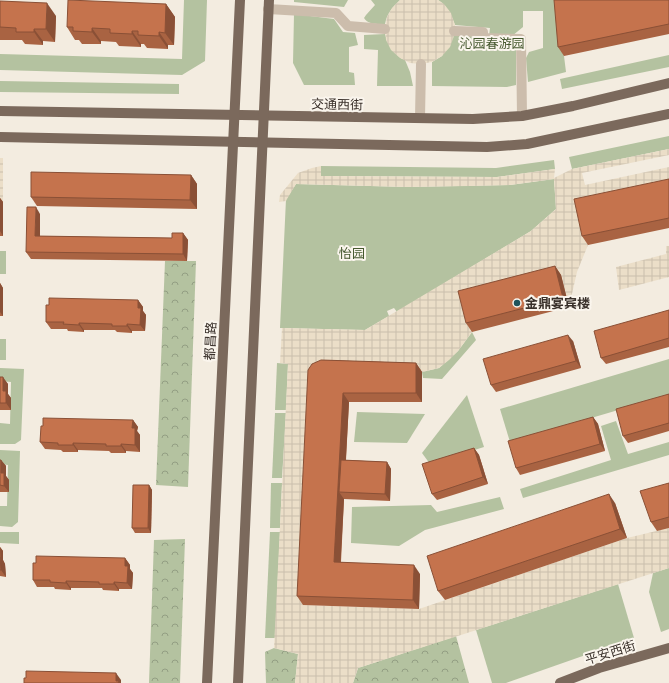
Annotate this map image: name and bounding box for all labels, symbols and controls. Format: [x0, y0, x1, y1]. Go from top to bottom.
park label: 沁园春游园 [459, 35, 525, 51]
street label: 交通西街 [311, 96, 363, 112]
park label: 怡园 [339, 245, 365, 261]
place label: 金鼎宴宾楼 [525, 295, 590, 311]
marker: 金鼎宴宾楼 [512, 298, 522, 308]
street label: 都昌路 [201, 321, 219, 361]
street label: 平安西街 [583, 637, 637, 667]

